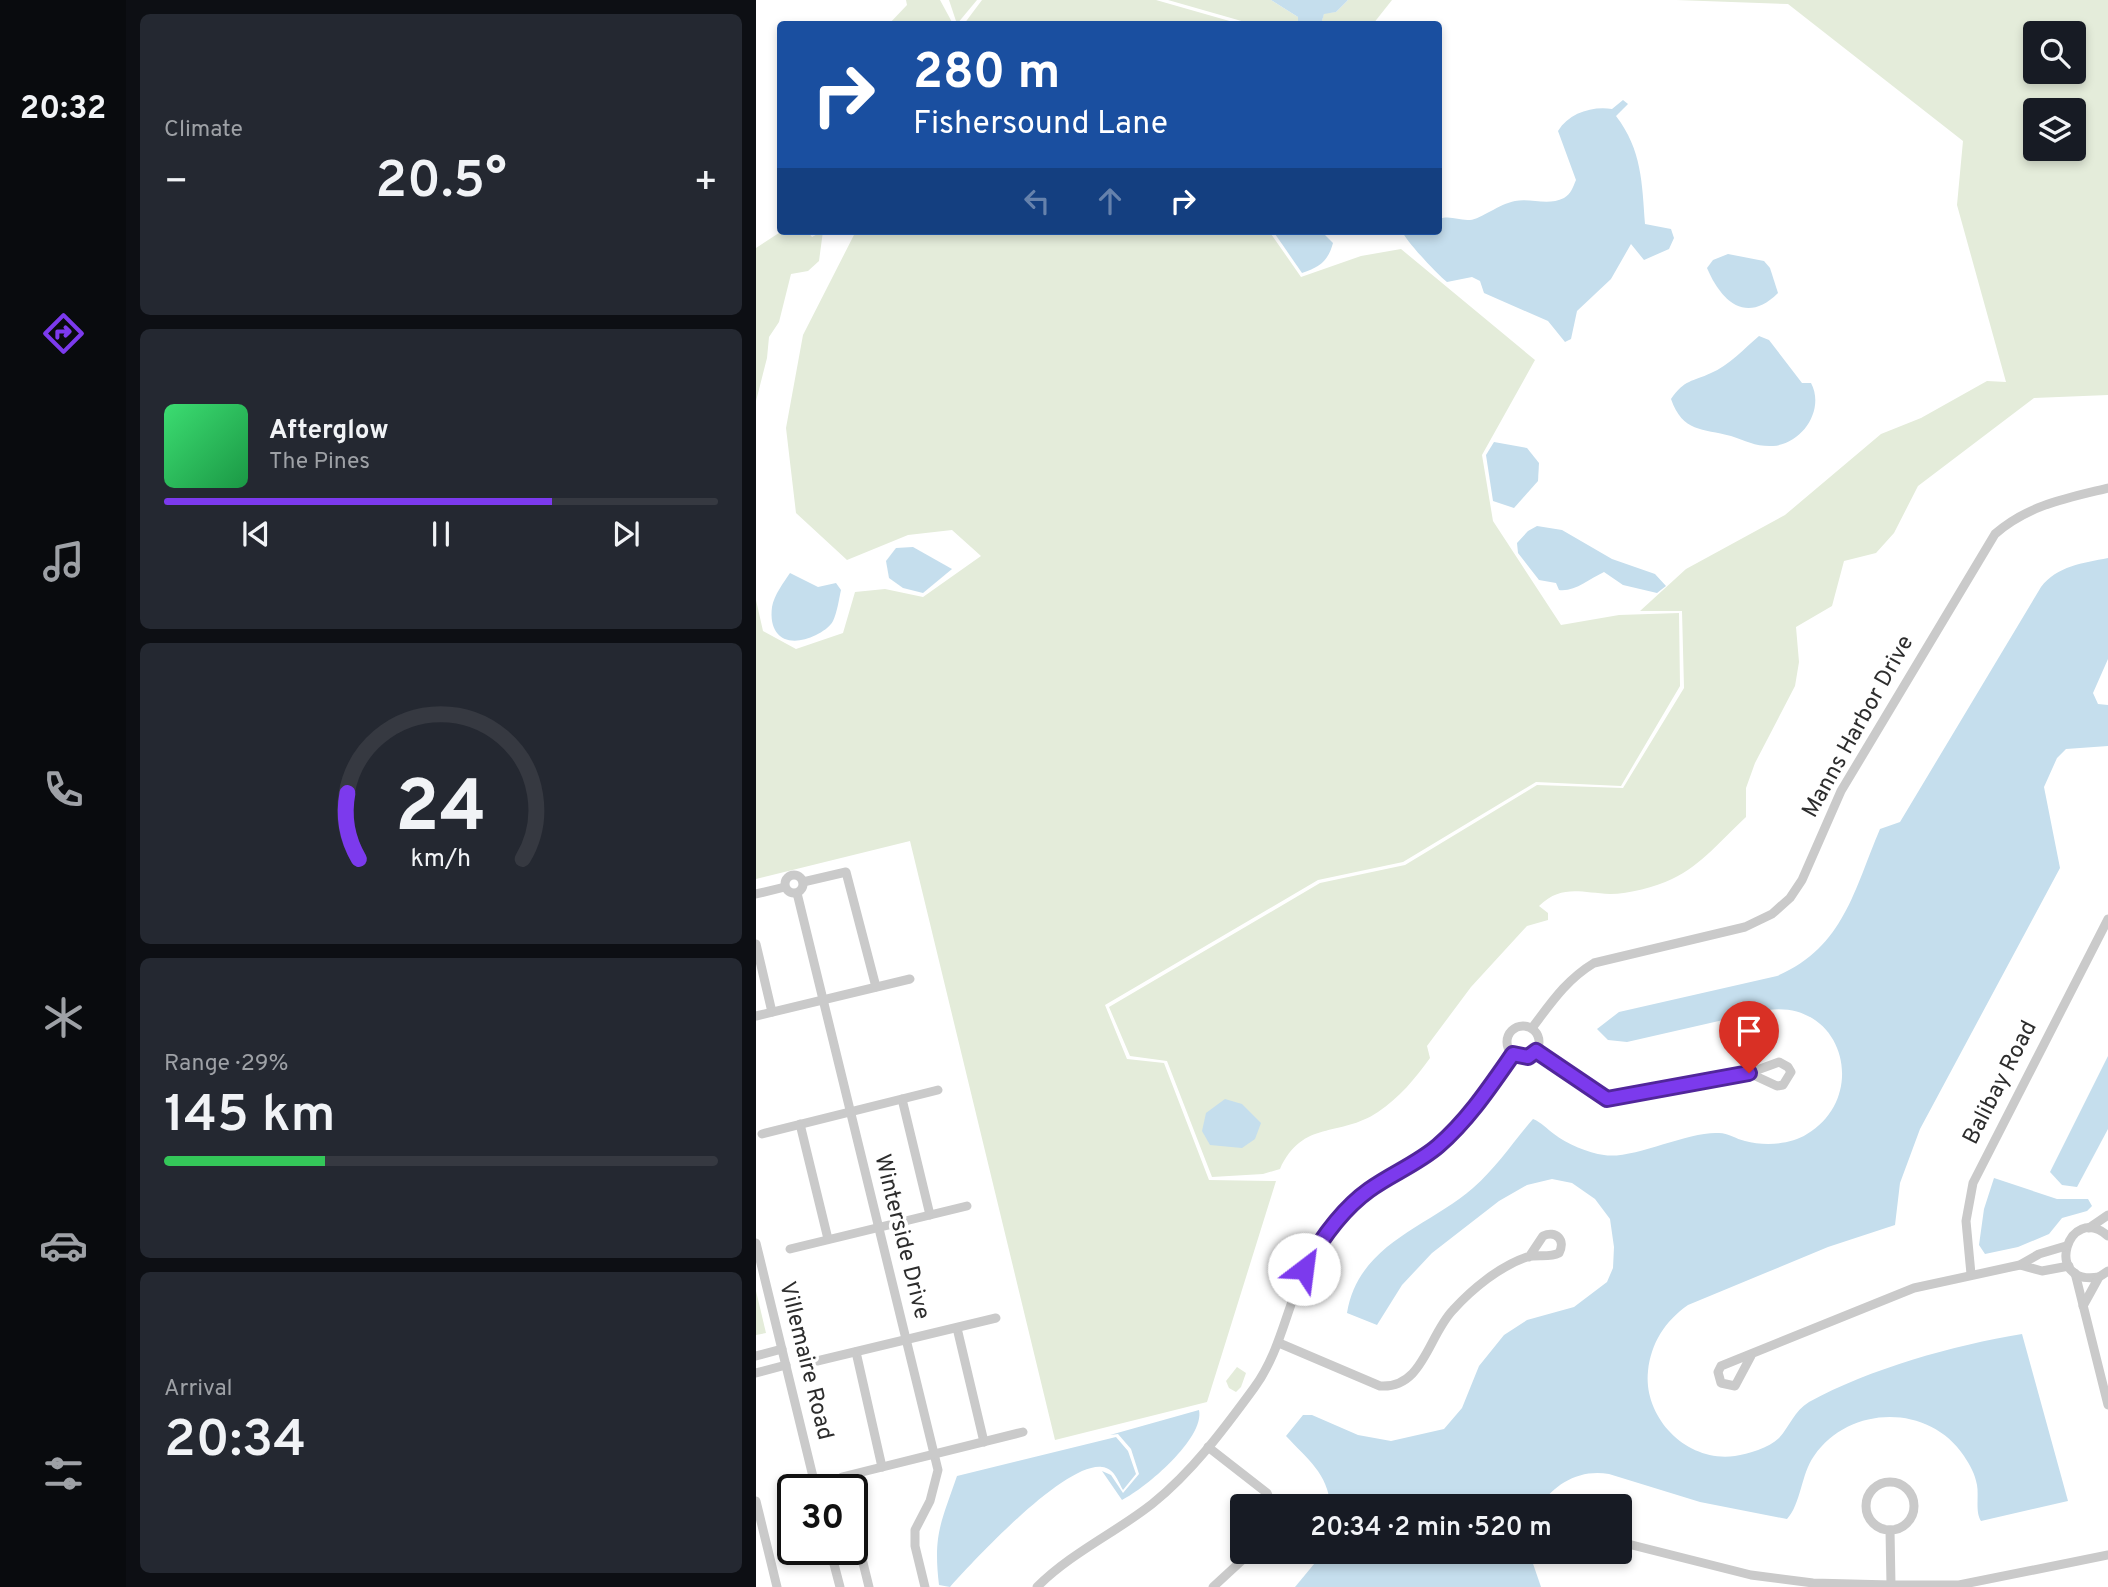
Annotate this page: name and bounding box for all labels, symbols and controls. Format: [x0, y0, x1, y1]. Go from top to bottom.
map controls [2023, 21, 2086, 161]
button: search [2023, 21, 2086, 84]
text: 280 m [913, 44, 1060, 106]
icon: right [798, 49, 889, 140]
text: 20:32 [20, 90, 106, 130]
button: layers [2023, 98, 2086, 161]
text: Fishersound Lane [913, 105, 1168, 145]
text: Climate [164, 116, 243, 145]
text: 20.5° [375, 150, 507, 216]
text: − [164, 159, 189, 208]
text: + [693, 159, 718, 208]
icon: left [1018, 182, 1056, 220]
icon: ahead [1091, 182, 1129, 220]
icon: right [1164, 182, 1202, 220]
icon: directions [39, 309, 88, 358]
text: Afterglow [269, 415, 389, 448]
text: The Pines [269, 448, 370, 477]
icon: previous [237, 515, 275, 553]
icon: pause [422, 515, 460, 553]
icon: next [607, 515, 645, 553]
icon: music [39, 537, 88, 586]
street label: Manns Harbor Drive [1797, 631, 1921, 823]
icon: phone [39, 765, 88, 814]
text: 24 [395, 766, 487, 858]
text: km/h [411, 844, 471, 876]
icon: climate [39, 993, 88, 1042]
pin [1719, 1001, 1779, 1073]
icon: arrive [1730, 1012, 1768, 1050]
street label: Balibay Road [1957, 1016, 2045, 1150]
text: Range · 29% [164, 1050, 289, 1079]
text: 145 km [164, 1084, 336, 1150]
street label: Winterside Drive [866, 1151, 936, 1323]
icon: car [39, 1221, 88, 1270]
position arrow [1267, 1232, 1341, 1306]
street label: Villemaire Road [771, 1279, 839, 1443]
text: Arrival [164, 1375, 233, 1404]
text: 20:34 [164, 1409, 306, 1475]
icon: filters [39, 1449, 88, 1498]
speed limit sign: 30 [777, 1474, 868, 1565]
text: 20:34 · 2 min · 520 m [1310, 1512, 1552, 1545]

